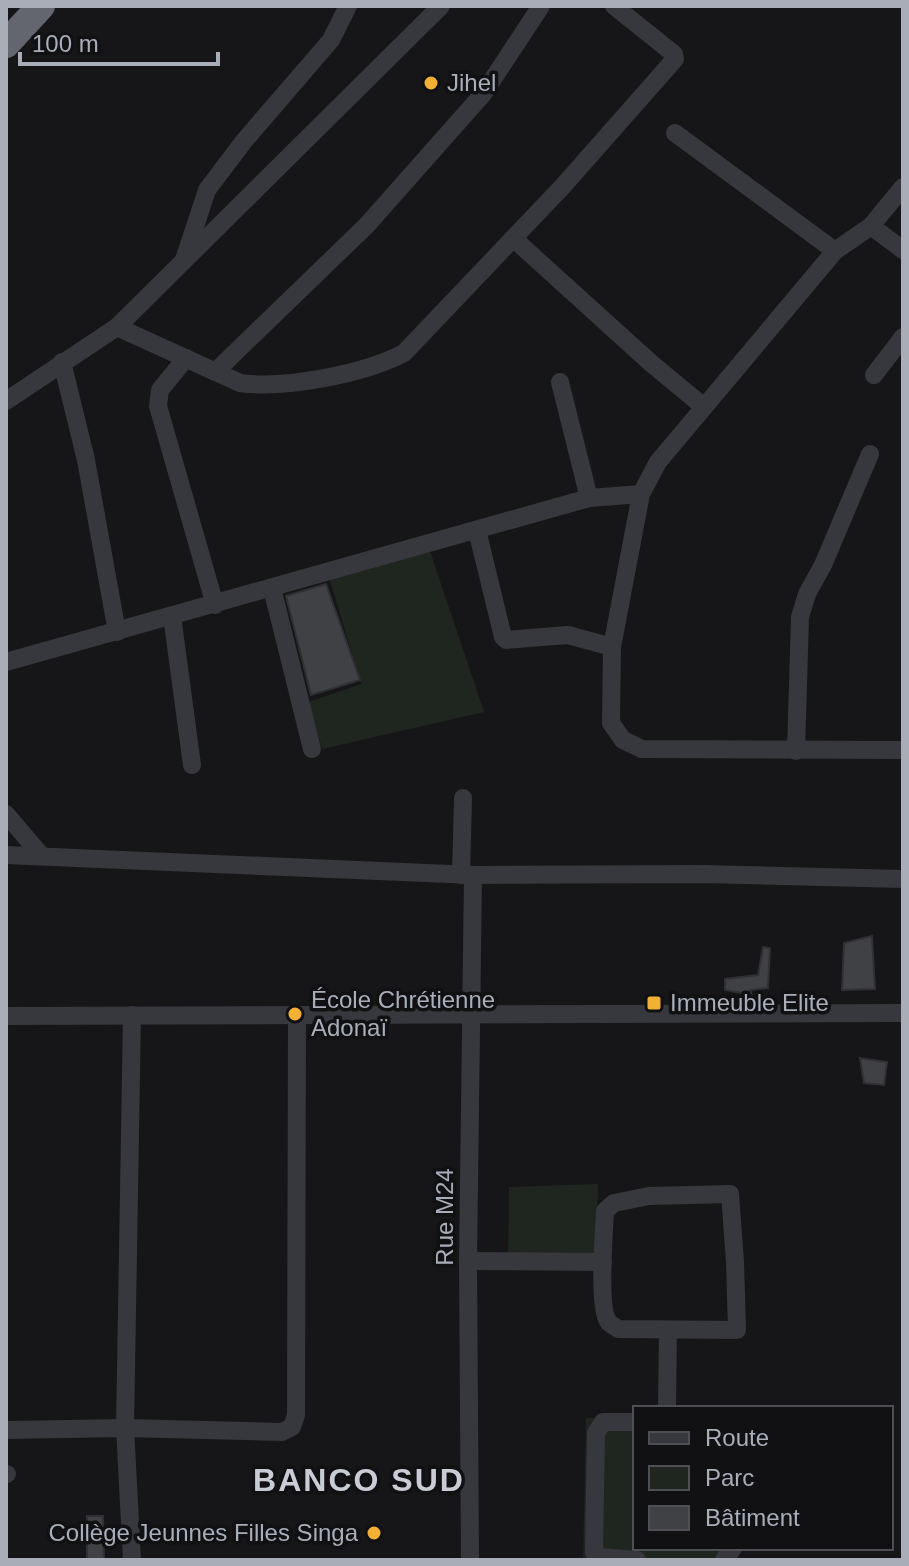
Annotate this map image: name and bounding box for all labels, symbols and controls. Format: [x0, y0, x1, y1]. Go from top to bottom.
scale bar [20, 16, 218, 66]
text: 100 m [32, 30, 99, 57]
place label: Jihel [447, 69, 496, 96]
marker: Jihel [422, 74, 440, 92]
place label: École Chrétienne Adonaï [311, 986, 495, 1041]
place label: Immeuble Elite [670, 989, 829, 1016]
marker: Immeuble Elite [645, 994, 663, 1012]
marker: École Chrétienne Adonaï [286, 1005, 304, 1023]
street label: Rue M24 [431, 1168, 458, 1266]
legend [633, 1406, 893, 1550]
text: Route [705, 1424, 769, 1451]
district label: BANCO SUD [253, 1462, 465, 1498]
text: Parc [705, 1464, 754, 1491]
text: Bâtiment [705, 1504, 800, 1531]
place label: Collège Jeunnes Filles Singa [48, 1519, 359, 1546]
marker: Collège Jeunnes Filles Singa [365, 1524, 383, 1542]

